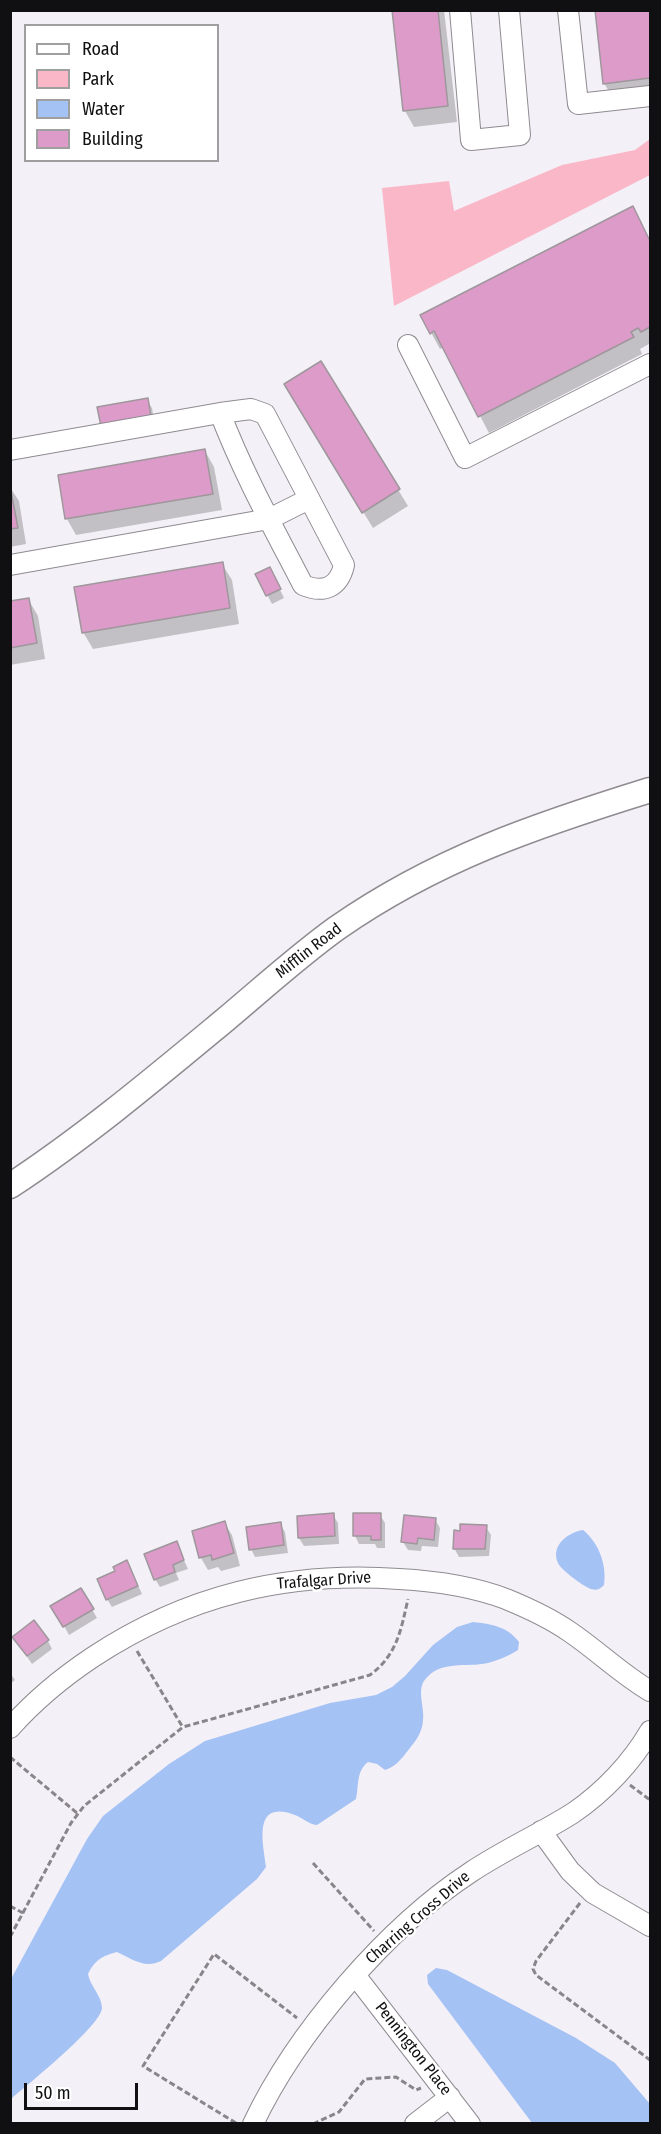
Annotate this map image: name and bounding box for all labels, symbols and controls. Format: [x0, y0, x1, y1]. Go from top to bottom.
legend [24, 24, 219, 162]
text: Road [82, 38, 119, 60]
text: Park [82, 68, 114, 90]
text: Water [82, 98, 125, 120]
text: Building [82, 128, 143, 150]
street label: Mifflin Road [272, 919, 346, 983]
street label: Trafalgar Drive [276, 1568, 372, 1594]
street label: Charring Cross Drive [362, 1868, 474, 1968]
street label: Pennington Place [371, 1999, 455, 2099]
scale bar [27, 2071, 141, 2109]
text: 50 m [35, 2082, 71, 2104]

